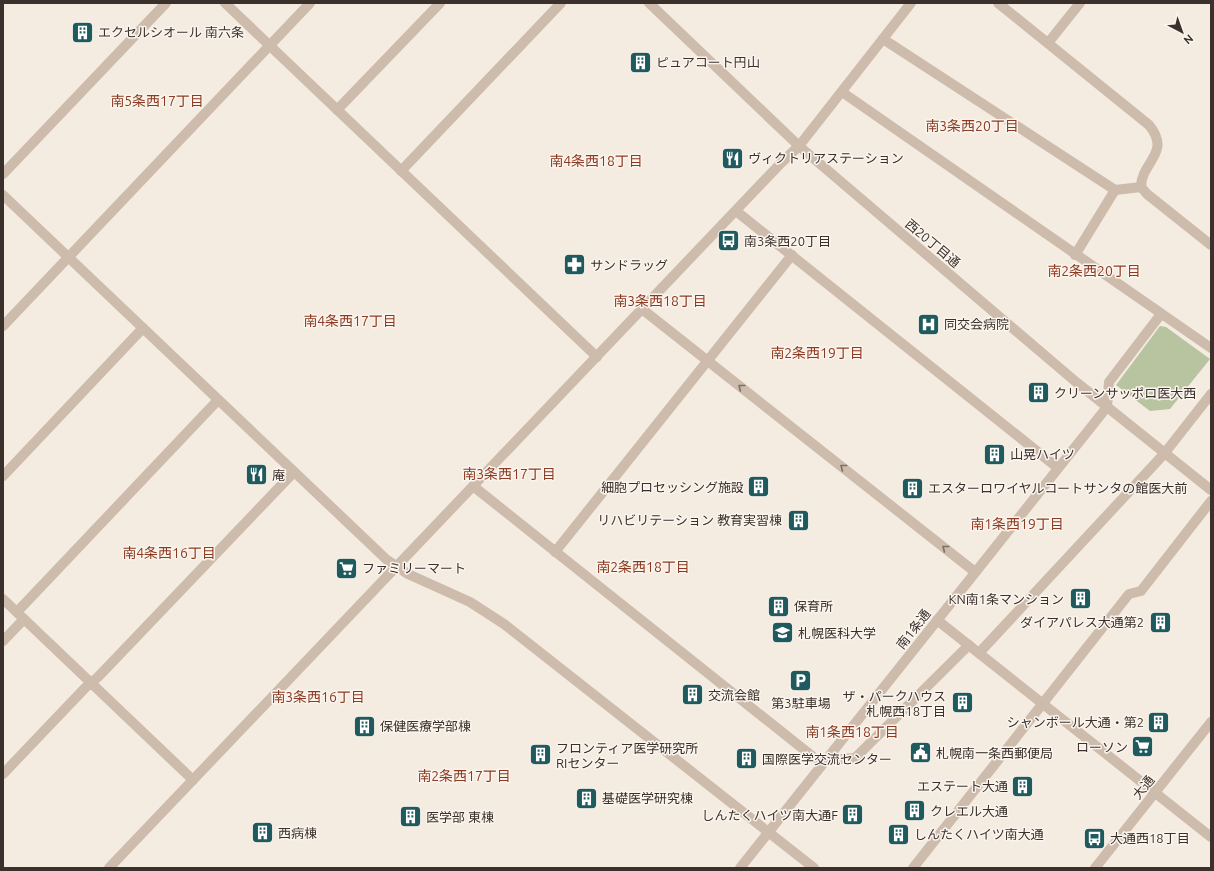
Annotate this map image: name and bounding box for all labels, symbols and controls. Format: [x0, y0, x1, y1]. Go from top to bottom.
north arrow [1162, 12, 1202, 52]
building icon: エクセルシオール 南六条 [70, 19, 96, 45]
place label: エクセルシオール 南六条 [98, 25, 244, 39]
text: N [1182, 32, 1196, 47]
building icon: ピュアコート円山 [628, 49, 654, 75]
place label: ピュアコート円山 [656, 55, 760, 69]
district label: 南5条西17丁目 [110, 93, 204, 109]
district label: 南3条西20丁目 [925, 118, 1019, 134]
restaurant icon: ヴィクトリアステーション [720, 145, 746, 171]
place label: ヴィクトリアステーション [748, 151, 904, 165]
district label: 南4条西18丁目 [549, 153, 643, 169]
street label: 西20丁目通 [903, 216, 963, 270]
bus stop icon: 南3条西20丁目 [716, 228, 742, 254]
place label: 南3条西20丁目 [744, 234, 831, 248]
pharmacy icon: サンドラッグ [562, 252, 588, 278]
place label: サンドラッグ [590, 258, 668, 272]
district label: 南2条西20丁目 [1047, 263, 1141, 279]
district label: 南3条西18丁目 [613, 293, 707, 309]
hospital icon: 同交会病院 [915, 311, 941, 337]
district label: 南4条西17丁目 [303, 313, 397, 329]
place label: 同交会病院 [944, 317, 1009, 331]
district label: 南2条西19丁目 [770, 345, 864, 361]
building icon: クリーンサッポロ医大西 [1025, 380, 1051, 406]
one-way arrow [738, 384, 745, 391]
place label: クリーンサッポロ医大西 [1054, 386, 1196, 400]
building icon: 山晃ハイツ [981, 441, 1007, 467]
place label: 山晃ハイツ [1010, 447, 1075, 461]
restaurant icon: 庵 [243, 462, 269, 488]
one-way arrow [840, 465, 847, 472]
district label: 南3条西17丁目 [462, 466, 556, 482]
place label: 庵 [272, 468, 285, 482]
building icon: 細胞プロセッシング施設 [746, 474, 772, 500]
building icon: エスターロワイヤルコートサンタの館医大前 [899, 475, 925, 501]
place label: 細胞プロセッシング施設 [601, 480, 744, 494]
place label: エスターロワイヤルコートサンタの館医大前 [928, 481, 1187, 495]
building icon: リハビリテーション 教育実習棟 [785, 507, 811, 533]
place label: リハビリテーション 教育実習棟 [597, 513, 782, 527]
district label: 南1条西19丁目 [970, 516, 1064, 532]
district label: 南4条西16丁目 [122, 545, 216, 561]
one-way arrow [942, 546, 949, 553]
supermarket icon: ファミリーマート [334, 555, 360, 581]
district label: 南2条西18丁目 [596, 559, 690, 575]
place label: ファミリーマート [362, 561, 466, 575]
building icon: KN南1条マンション [1067, 586, 1093, 612]
place label: KN南1条マンション [948, 592, 1064, 606]
building icon: 保育所 [766, 593, 792, 619]
place label: 保育所 [794, 599, 833, 613]
street label: 南1条通 [893, 606, 933, 652]
building icon: ダイアパレス大通第2 [1147, 609, 1173, 635]
place label: ダイアパレス大通第2 [1020, 615, 1144, 629]
school or university icon: 札幌医科大学 [769, 620, 795, 646]
place label: 札幌医科大学 [798, 626, 876, 640]
parking icon: 第3駐車場 [788, 668, 814, 694]
building icon: 交流会館 [680, 682, 706, 708]
place label: 交流会館 [708, 688, 760, 702]
district label: 南3条西16丁目 [271, 689, 365, 705]
place label: ザ・パークハウス 札幌西18丁目 [843, 689, 946, 718]
building icon: ザ・パークハウス 札幌西18丁目 [949, 690, 975, 716]
place label: 第3駐車場 [771, 696, 831, 710]
building icon: シャンボール大通・第2 [1146, 709, 1172, 735]
building icon: 保健医療学部棟 [351, 713, 377, 739]
place label: シャンボール大通・第2 [1007, 715, 1144, 729]
place label: 保健医療学部棟 [380, 719, 471, 733]
district label: 南1条西18丁目 [805, 724, 899, 740]
supermarket icon: ローソン [1130, 734, 1156, 760]
public building icon: 札幌南一条西郵便局 [907, 740, 933, 766]
place label: ローソン [1076, 740, 1128, 754]
place label: フロンティア医学研究所 RIセンター [556, 741, 698, 770]
building icon: フロンティア医学研究所 RIセンター [527, 742, 553, 768]
building icon: 国際医学交流センター [733, 746, 759, 772]
place label: 札幌南一条西郵便局 [936, 746, 1053, 760]
place label: 国際医学交流センター [762, 752, 892, 766]
district label: 南2条西17丁目 [417, 768, 511, 784]
street label: 大通 [1129, 772, 1157, 802]
building icon: エステート大通 [1010, 773, 1036, 799]
place label: エステート大通 [917, 779, 1008, 793]
building icon: 基礎医学研究棟 [574, 785, 600, 811]
place label: 基礎医学研究棟 [602, 791, 693, 805]
building icon: クレエル大通 [902, 798, 928, 824]
building icon: しんたくハイツ南大通F [840, 802, 866, 828]
building icon: 医学部 東棟 [397, 804, 423, 830]
place label: クレエル大通 [930, 804, 1008, 818]
place label: しんたくハイツ南大通F [701, 808, 838, 822]
place label: 医学部 東棟 [426, 810, 494, 824]
building icon: 西病棟 [249, 820, 275, 846]
building icon: しんたくハイツ南大通 [885, 821, 911, 847]
bus stop icon: 大通西18丁目 [1082, 825, 1108, 851]
place label: 西病棟 [278, 826, 317, 840]
place label: しんたくハイツ南大通 [914, 827, 1044, 841]
place label: 大通西18丁目 [1110, 831, 1190, 845]

